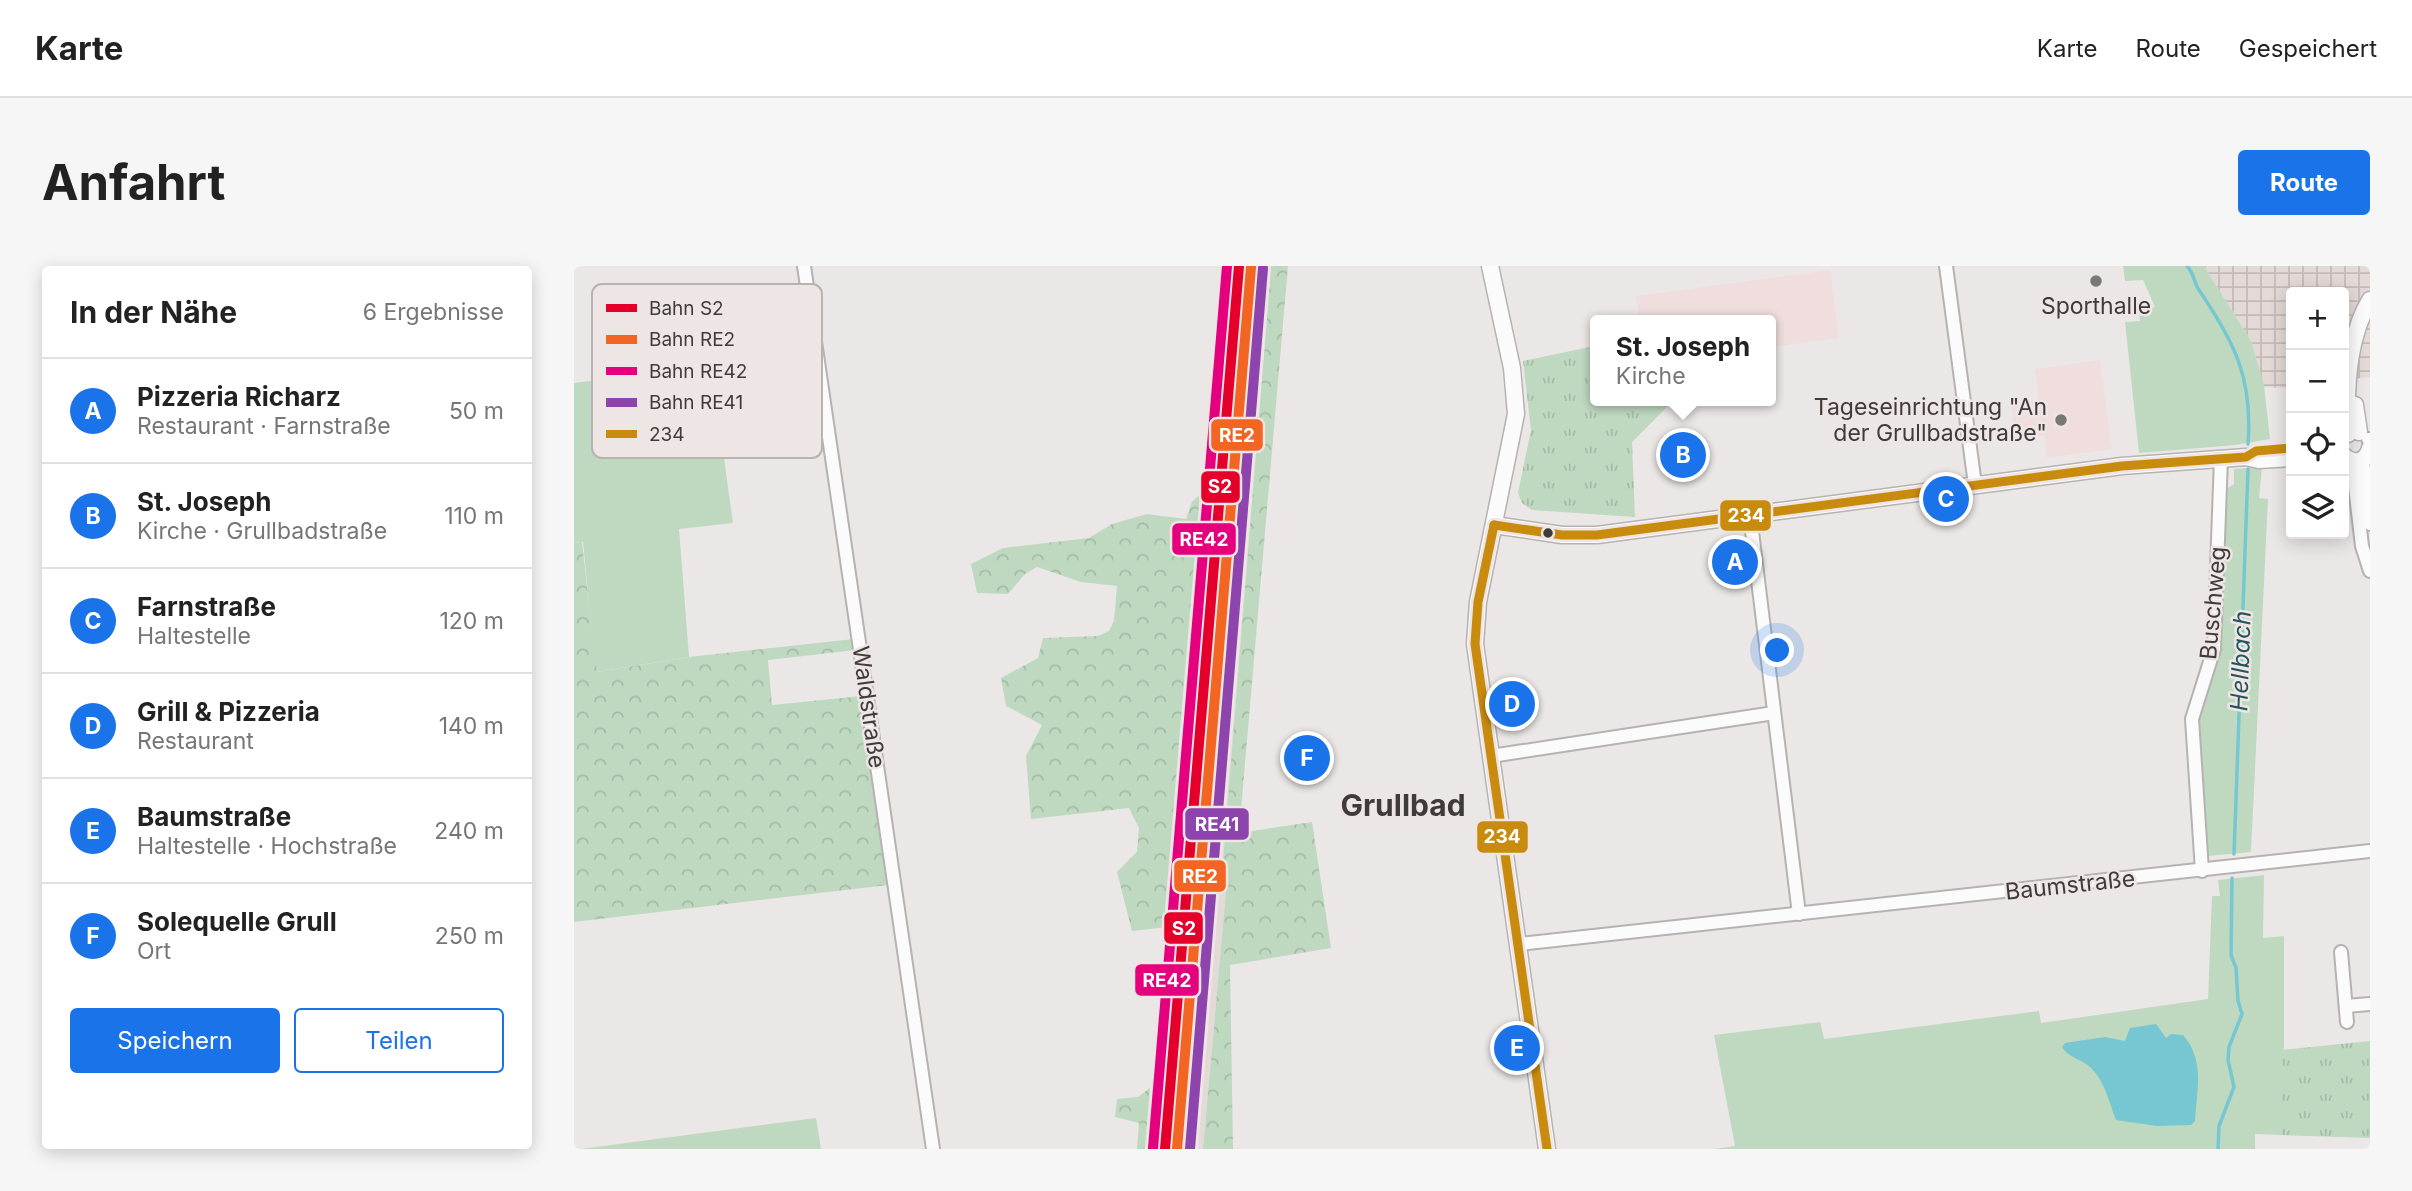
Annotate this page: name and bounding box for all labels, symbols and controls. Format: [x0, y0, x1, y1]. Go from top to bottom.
text: Karte [35, 28, 123, 68]
text: Karte [2037, 34, 2097, 63]
text: Route [2135, 34, 2201, 63]
text: Gespeichert [2239, 34, 2377, 63]
button: Route [2238, 150, 2370, 215]
text: Anfahrt [42, 153, 225, 212]
marker: Sporthalle [2088, 273, 2104, 289]
legend [592, 284, 822, 458]
map controls [2286, 287, 2349, 539]
button: + [2286, 287, 2349, 350]
place label: Sporthalle [2041, 292, 2151, 320]
text: In der Nähe [70, 294, 237, 330]
text: Bahn S2 [649, 297, 724, 320]
text: 6 Ergebnisse [363, 298, 504, 326]
popup [1590, 315, 1776, 406]
text: Bahn RE2 [649, 328, 735, 351]
text: St. Joseph [1616, 331, 1750, 362]
button: − [2286, 350, 2349, 413]
text: Bahn RE42 [649, 360, 747, 383]
text: Kirche [1616, 362, 1686, 390]
text: Pizzeria Richarz [137, 381, 341, 412]
text: Bahn RE41 [649, 391, 743, 414]
place label: Tageseinrichtung "An der Grullbadstraße" [1814, 393, 2047, 447]
text: A [84, 397, 102, 425]
text: 50 m [449, 397, 504, 425]
text: Restaurant · Farnstraße [137, 412, 391, 440]
marker: Tageseinrichtung "An der Grullbadstraße" [2053, 412, 2069, 428]
button: locate [2286, 413, 2349, 476]
line badge: RE2 [1210, 418, 1264, 452]
text: 234 [649, 423, 685, 446]
text: RE2 [1219, 424, 1255, 447]
pin: B [1660, 429, 1706, 481]
line badge: S2 [1200, 470, 1241, 504]
pin: C [1923, 473, 1969, 525]
text: S2 [1208, 475, 1232, 498]
button: layers [2286, 476, 2349, 539]
text: St. Joseph [137, 486, 271, 517]
line badge: 234 [1719, 499, 1772, 532]
text: B [85, 502, 101, 530]
text: 110 m [444, 502, 504, 530]
text: 234 [1727, 504, 1765, 527]
text: Kirche · Grullbadstraße [137, 517, 387, 545]
line badge: RE42 [1171, 522, 1237, 556]
unlabelled marker [1541, 526, 1555, 540]
text: RE42 [1180, 528, 1228, 551]
pin: A [1712, 536, 1758, 588]
street label: Buschweg [2194, 545, 2232, 661]
text: Farnstraße [137, 591, 276, 622]
text: C [84, 607, 102, 635]
text: 120 m [439, 607, 504, 635]
water label: Hellbach [2224, 610, 2257, 712]
text: Haltestelle [137, 622, 251, 650]
your location [1760, 633, 1794, 667]
street label: Waldstraße [847, 644, 891, 770]
pin: D [1489, 678, 1535, 730]
text: Grill & Pizzeria [137, 696, 320, 727]
text: D [85, 712, 101, 740]
text: 140 m [439, 712, 504, 740]
text: Restaurant [137, 727, 254, 755]
pin: F [1284, 732, 1330, 784]
district label: Grullbad [1340, 787, 1466, 823]
text: Baumstraße [137, 801, 291, 832]
line badge: RE41 [1184, 807, 1250, 841]
text: RE41 [1195, 813, 1239, 836]
text: E [86, 817, 100, 845]
text: 240 m [434, 817, 504, 845]
line badge: 234 [1476, 820, 1529, 854]
text: 234 [1483, 825, 1521, 848]
text: Haltestelle · Hochstraße [137, 832, 397, 860]
line badge: RE2 [1173, 859, 1227, 893]
street label: Baumstraße [2004, 864, 2136, 906]
text: RE2 [1182, 865, 1218, 888]
text: Solequelle Grull [137, 906, 337, 937]
line badge: S2 [1163, 911, 1204, 945]
text: S2 [1172, 917, 1196, 940]
text: F [86, 922, 100, 950]
text: 250 m [435, 922, 504, 950]
text: Ort [137, 937, 171, 965]
line badge: RE42 [1134, 963, 1200, 997]
text: RE42 [1143, 969, 1191, 992]
button: Speichern [70, 1008, 280, 1073]
button: Teilen [294, 1008, 504, 1073]
pin: E [1494, 1022, 1540, 1074]

